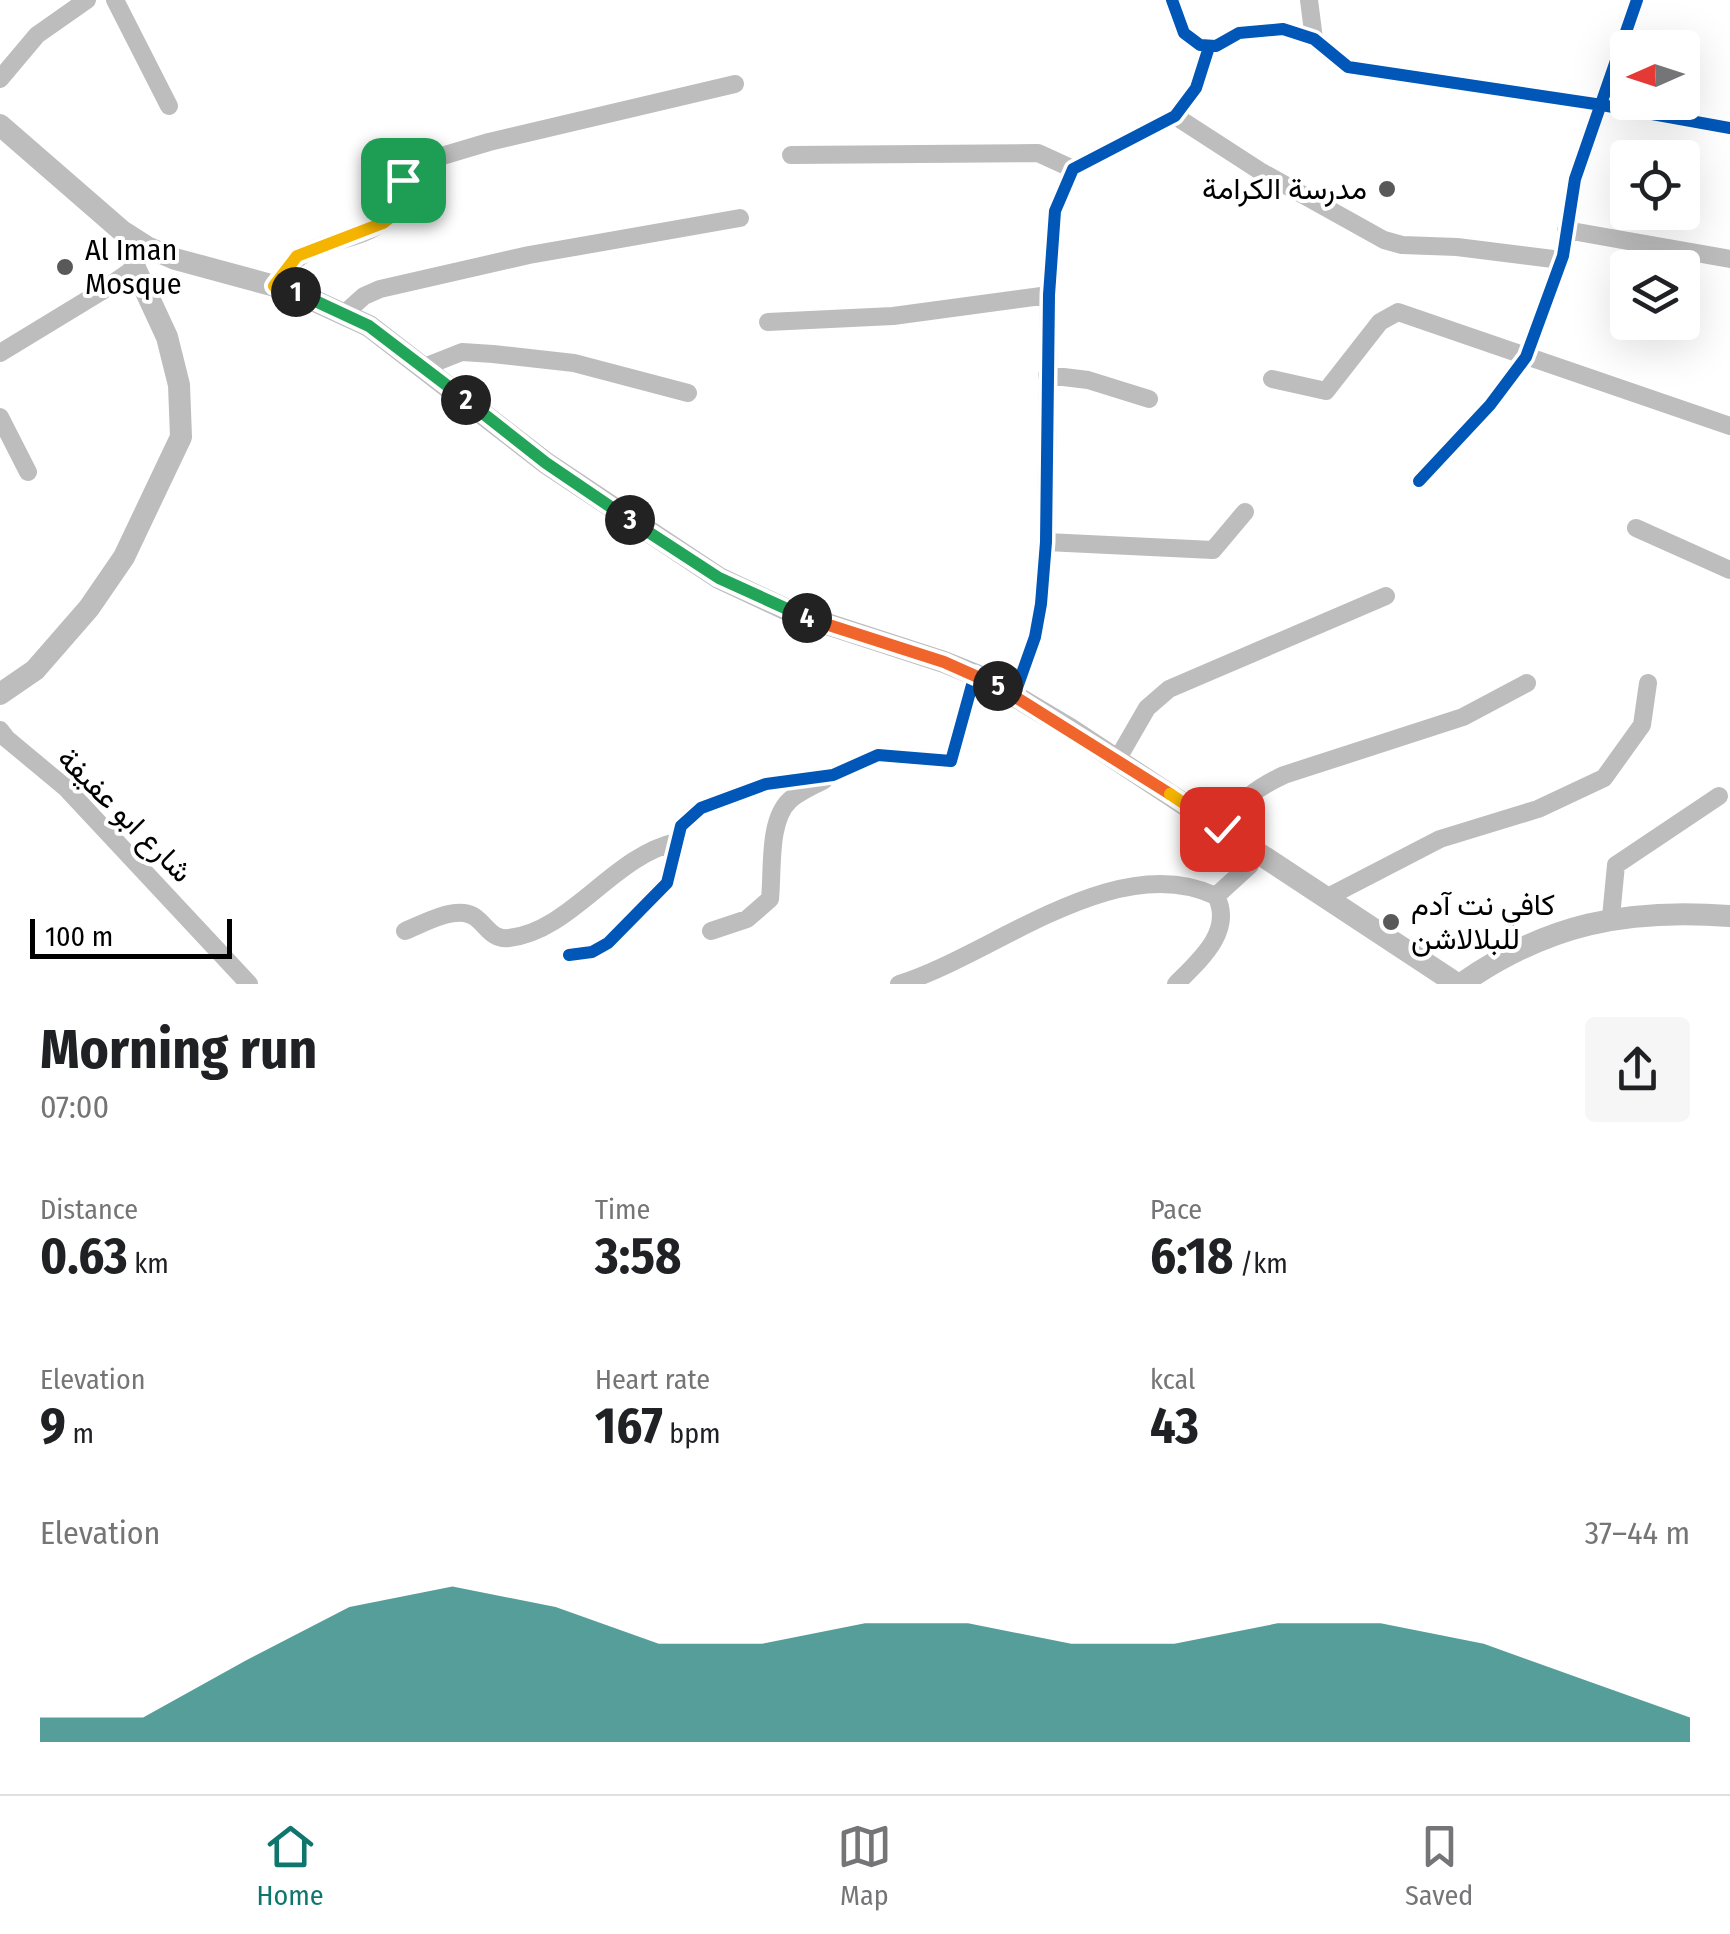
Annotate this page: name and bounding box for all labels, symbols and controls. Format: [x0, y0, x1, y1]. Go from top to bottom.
north arrow [1610, 30, 1700, 120]
map controls [1610, 30, 1700, 340]
pin [361, 138, 446, 223]
button: locate [1610, 140, 1700, 230]
icon: arrive [376, 153, 431, 208]
place label: مدرسة الكرامة [1202, 171, 1367, 207]
marker: مدرسة الكرامة [1376, 178, 1398, 200]
place label: Al Iman Mosque [85, 232, 182, 302]
button: layers [1610, 250, 1700, 340]
marker: Al Iman Mosque [54, 256, 76, 278]
pin: 1 [271, 267, 321, 317]
text: 1 [290, 275, 302, 308]
pin: 2 [441, 375, 491, 425]
text: 2 [460, 383, 472, 416]
pin: 3 [605, 495, 655, 545]
text: 3 [623, 503, 637, 536]
pin: 4 [782, 593, 832, 643]
text: 4 [800, 601, 814, 634]
pin: 5 [973, 661, 1023, 711]
text: 5 [991, 669, 1005, 702]
street label: شارع ابو عفيفة [49, 740, 200, 891]
pin [1180, 787, 1265, 872]
icon: check [1195, 802, 1250, 857]
place label: كافي نت آدم للبلالاشن [1411, 887, 1555, 957]
marker: كافي نت آدم للبلالاشن [1380, 911, 1402, 933]
scale bar [30, 914, 232, 958]
text: 100 m [45, 920, 113, 953]
text: Morning run [40, 1017, 317, 1083]
button: share [1585, 1017, 1690, 1122]
text: 07:00 [40, 1088, 109, 1126]
text: Distance [40, 1193, 138, 1226]
text: Time [595, 1193, 650, 1226]
text: Pace [1150, 1193, 1202, 1226]
text: 0.63 [40, 1226, 128, 1286]
text: 3:58 [595, 1226, 681, 1286]
text: 6:18 [1150, 1226, 1233, 1286]
text: km [128, 1247, 169, 1280]
text: /km [1233, 1247, 1288, 1280]
text: Elevation [40, 1363, 145, 1396]
text: Heart rate [595, 1363, 710, 1396]
text: kcal [1150, 1363, 1195, 1396]
text: 9 [40, 1396, 66, 1456]
text: 167 [595, 1396, 663, 1456]
text: 43 [1150, 1396, 1199, 1456]
text: m [66, 1417, 94, 1450]
text: bpm [663, 1417, 721, 1450]
text: Elevation [40, 1514, 160, 1552]
text: 37–44 m [1585, 1514, 1690, 1552]
tab: Home [257, 1819, 324, 1912]
tab: Map [837, 1819, 892, 1912]
tab: Saved [1405, 1819, 1473, 1912]

